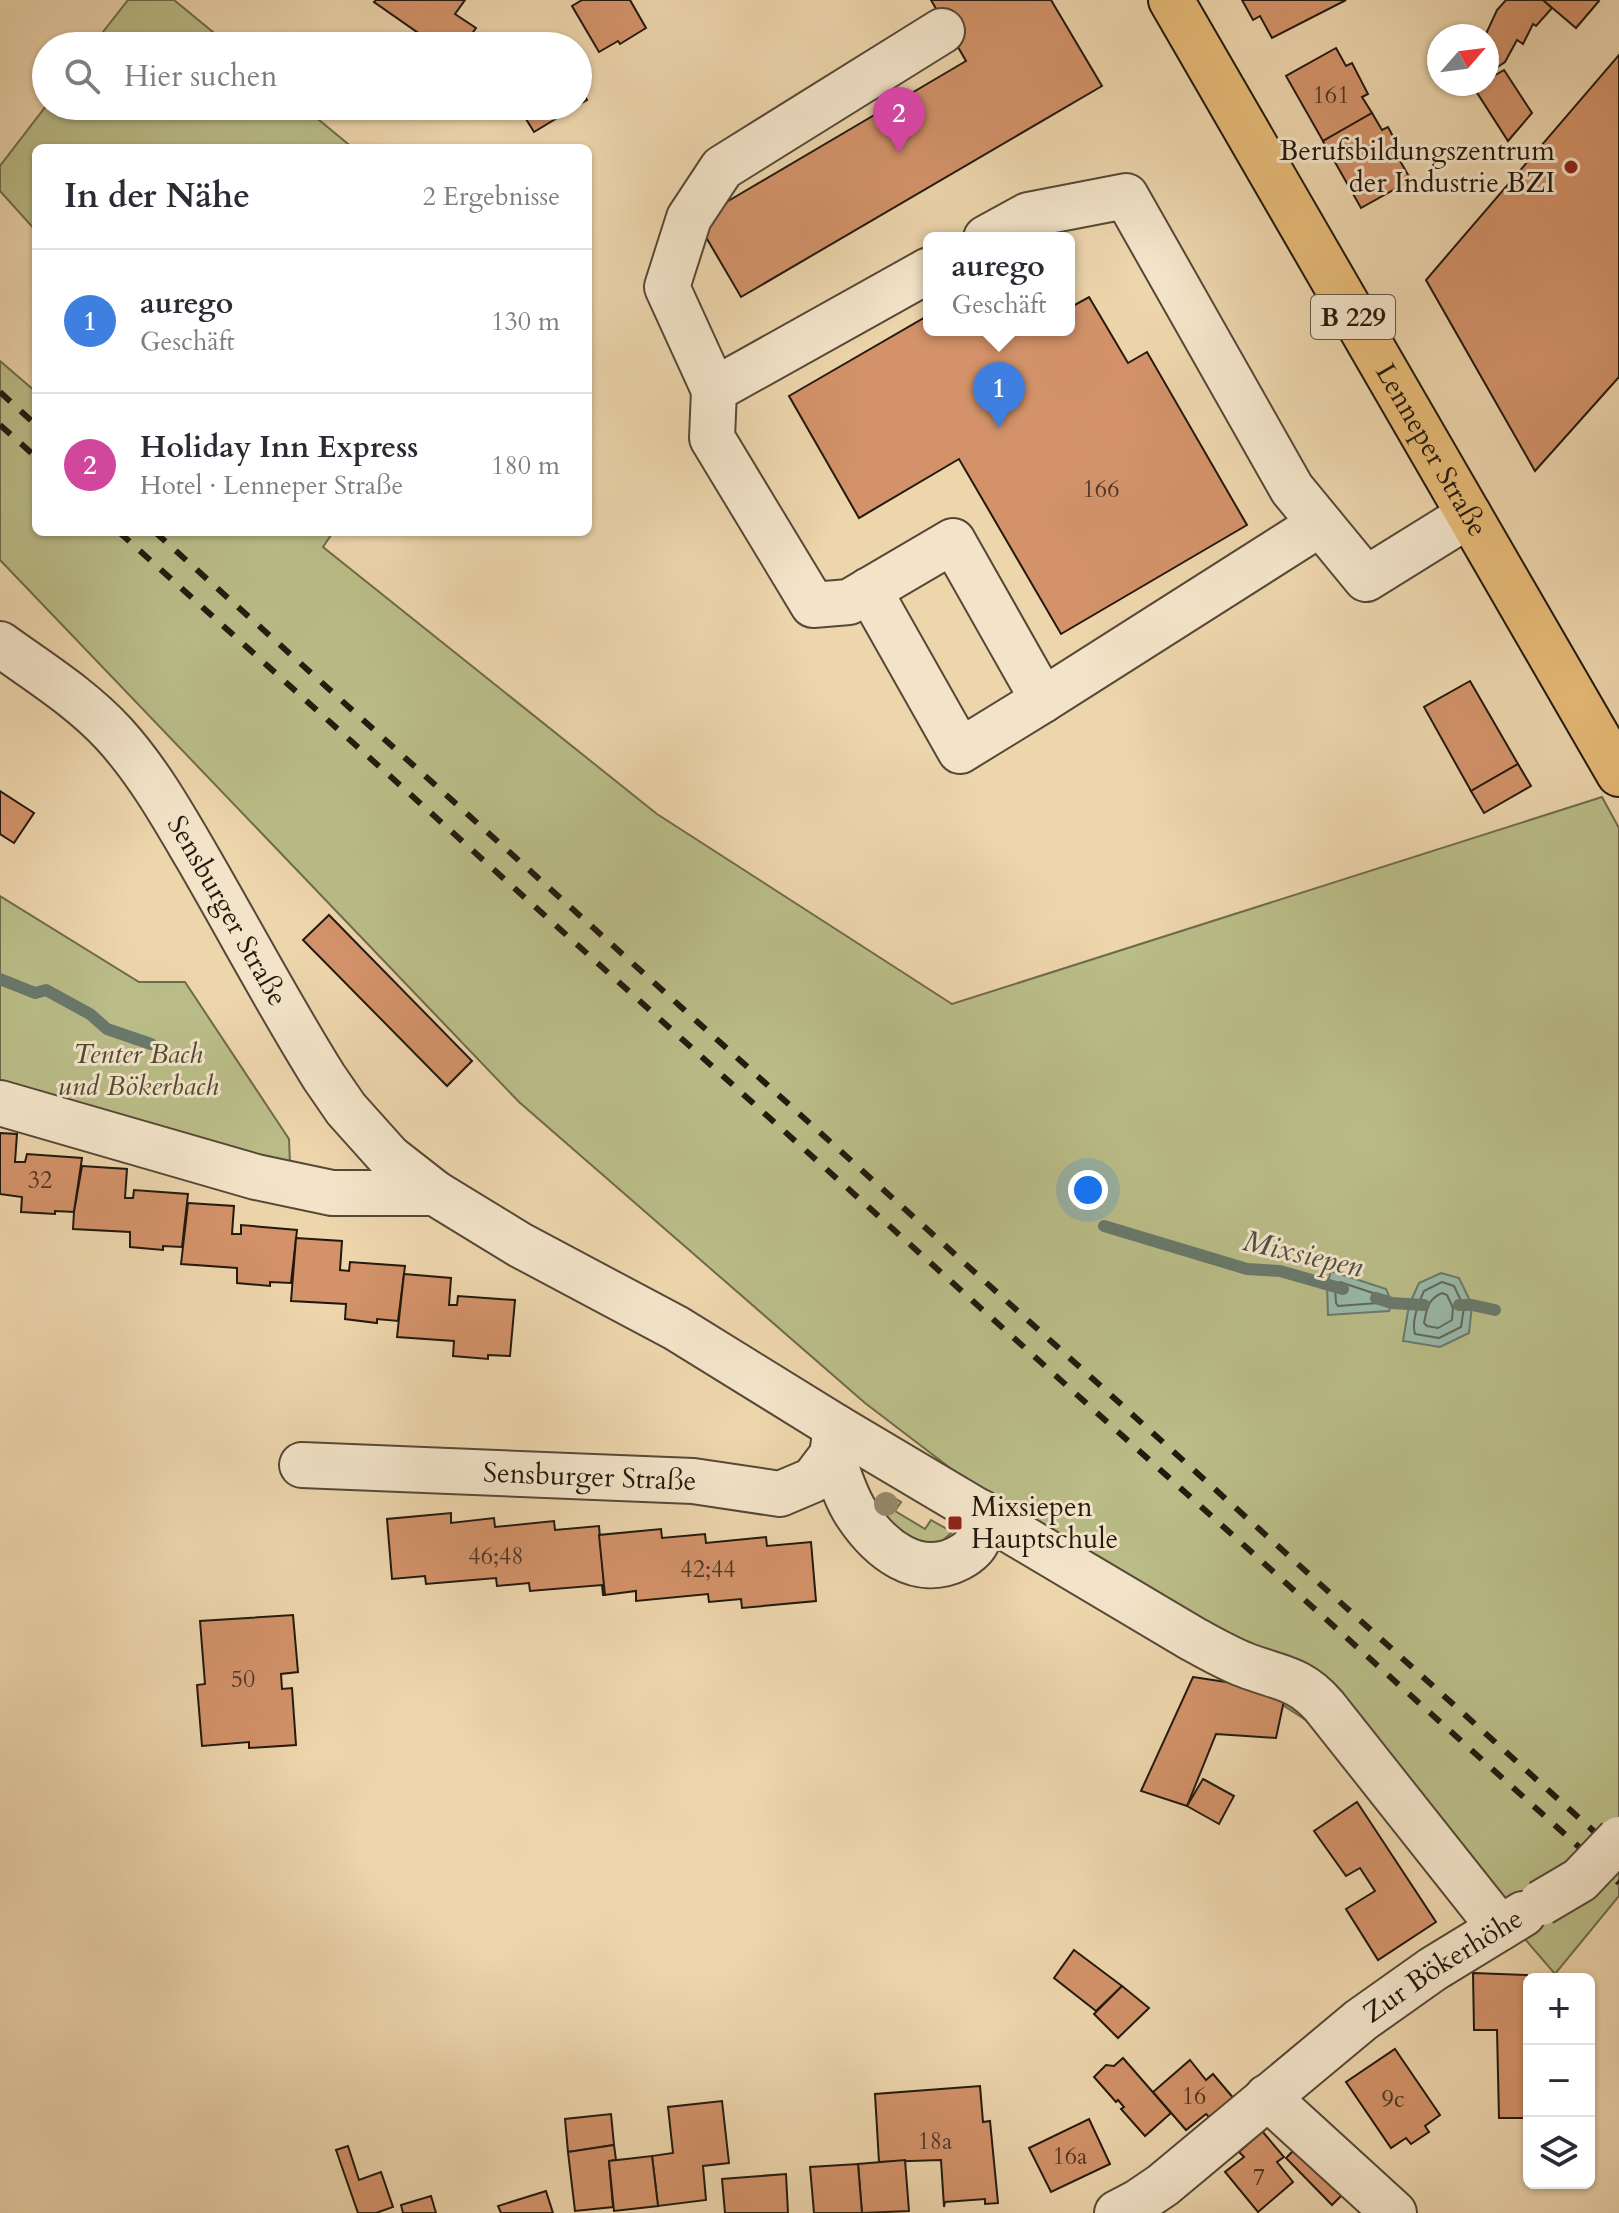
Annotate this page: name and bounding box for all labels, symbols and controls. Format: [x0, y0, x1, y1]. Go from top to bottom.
north arrow [1427, 24, 1499, 96]
search box [32, 32, 592, 120]
icon: search [60, 54, 104, 98]
text: Hier suchen [124, 56, 277, 97]
house number: 161 [1313, 79, 1349, 112]
pin: 2 [873, 87, 925, 153]
place label: Berufsbildungszentrum der Industrie BZI [1279, 132, 1555, 202]
marker: Berufsbildungszentrum der Industrie BZI [1562, 158, 1580, 176]
text: In der Nähe [64, 173, 250, 219]
text: 2 Ergebnisse [423, 179, 560, 214]
popup [923, 232, 1075, 336]
text: aurego [952, 246, 1045, 287]
text: aurego [140, 283, 233, 324]
text: Geschäft [952, 287, 1046, 322]
road number: B 229 [1311, 295, 1395, 339]
text: 1 [83, 304, 97, 339]
text: 130 m [491, 304, 560, 339]
text: Geschäft [140, 324, 235, 359]
street label: Lenneper Straße [1366, 356, 1497, 544]
pin: 1 [973, 362, 1025, 428]
text: Holiday Inn Express [140, 427, 418, 468]
text: 2 [83, 448, 97, 483]
text: 180 m [491, 448, 560, 483]
text: Hotel · Lenneper Straße [140, 468, 403, 503]
house number: 166 [1083, 473, 1119, 506]
street label: Sensburger Straße [158, 808, 297, 1013]
park label: Tenter Bach und Bökerbach [57, 1035, 219, 1105]
house number: 32 [28, 1164, 52, 1197]
your location [1068, 1170, 1108, 1210]
water label: Mixsiepen [1239, 1220, 1367, 1288]
street label: Sensburger Straße [482, 1453, 697, 1500]
place label: Mixsiepen Hauptschule [971, 1488, 1118, 1558]
marker: Mixsiepen Hauptschule [946, 1514, 964, 1532]
house number: 46;48 [468, 1540, 524, 1573]
house number: 42;44 [680, 1553, 736, 1586]
house number: 50 [231, 1663, 255, 1696]
street label: Zur Bökerhöhe [1355, 1900, 1530, 2032]
map controls [1523, 1973, 1595, 2189]
button: + [1523, 1973, 1595, 2045]
button: − [1523, 2045, 1595, 2117]
house number: 16 [1182, 2080, 1206, 2113]
house number: 9c [1381, 2083, 1405, 2116]
button: layers [1523, 2117, 1595, 2189]
house number: 18a [918, 2125, 953, 2158]
house number: 16a [1053, 2140, 1088, 2173]
house number: 7 [1253, 2161, 1265, 2194]

